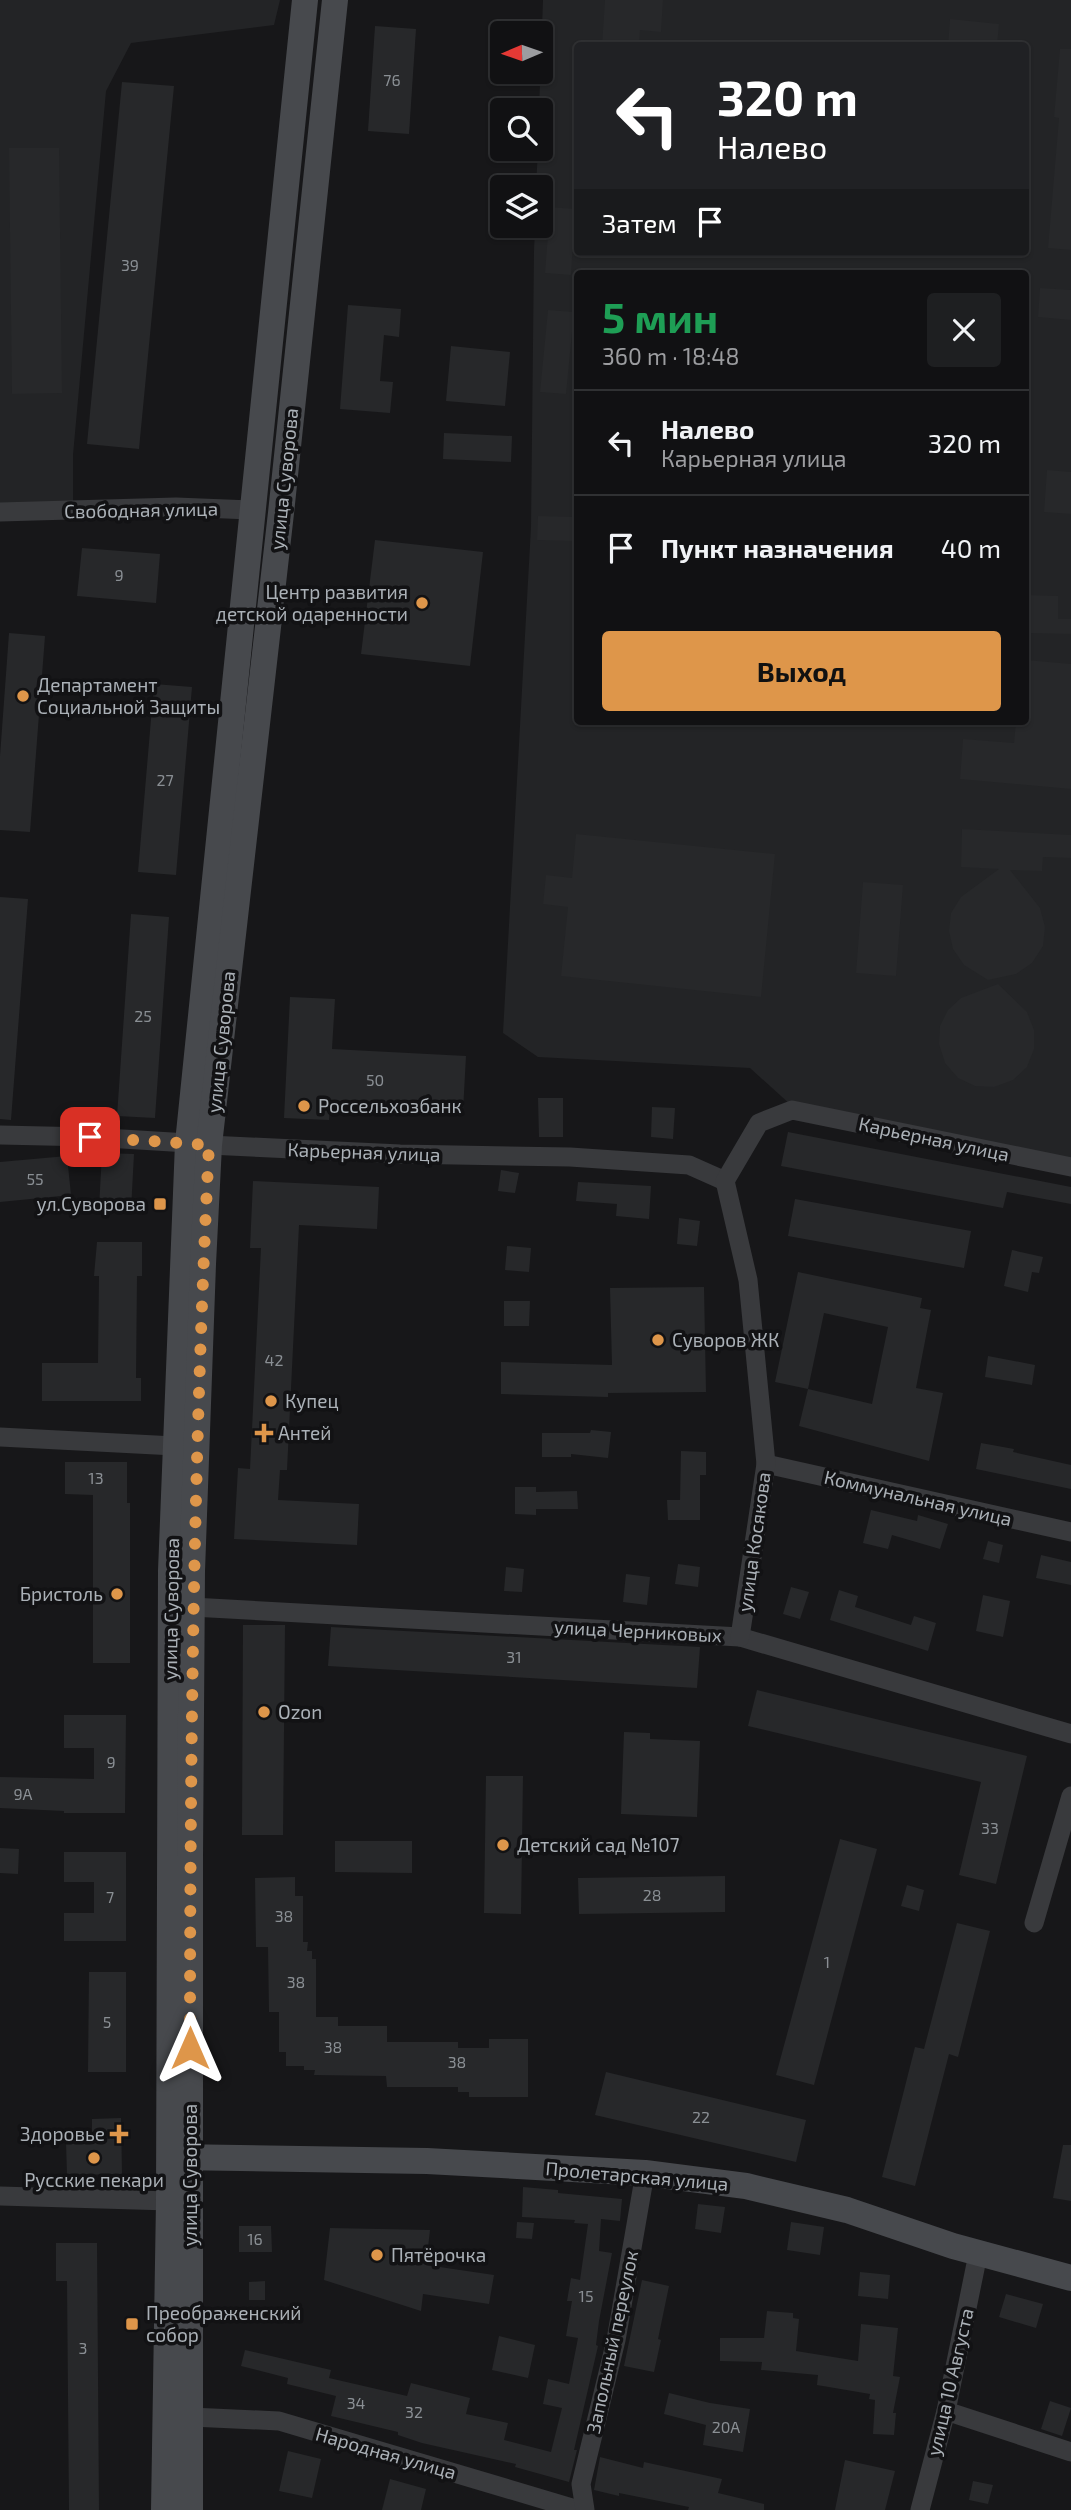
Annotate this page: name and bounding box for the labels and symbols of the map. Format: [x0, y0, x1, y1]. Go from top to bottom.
north arrow [490, 21, 553, 84]
house number: 76 [383, 70, 401, 89]
house number: 39 [121, 255, 139, 274]
street label: улица Суворова [265, 407, 303, 551]
street label: Свободная улица [64, 497, 218, 523]
house number: 9 [114, 565, 124, 584]
place label: Центр развития детской одаренности [216, 580, 408, 625]
marker: Центр развития детской одаренности [414, 595, 430, 611]
place label: Департамент Социальной Защиты [37, 673, 220, 718]
marker: Департамент Социальной Защиты [15, 688, 31, 704]
house number: 27 [156, 770, 174, 789]
street label: улица Суворова [202, 970, 240, 1114]
house number: 25 [134, 1006, 152, 1025]
house number: 50 [366, 1070, 384, 1089]
place label: Россельхозбанк [318, 1094, 462, 1117]
marker: Россельхозбанк [296, 1098, 312, 1114]
pin [60, 1107, 120, 1167]
street label: Карьерная улица [857, 1111, 1011, 1167]
street label: Карьерная улица [287, 1137, 441, 1167]
house number: 55 [26, 1169, 44, 1188]
place label: ул.Суворова [36, 1192, 146, 1216]
marker: ул.Суворова [152, 1196, 168, 1212]
place label: Суворов ЖК [672, 1328, 779, 1352]
marker: Суворов ЖК [650, 1332, 666, 1348]
house number: 42 [265, 1350, 283, 1369]
place label: Купец [285, 1389, 339, 1413]
marker: Купец [263, 1393, 279, 1409]
place label: Антей [278, 1421, 331, 1444]
marker: Антей [256, 1425, 272, 1441]
street label: Коммунальная улица [822, 1465, 1014, 1531]
house number: 13 [88, 1468, 104, 1487]
street label: улица Косякова [732, 1470, 776, 1614]
street label: улица Суворова [158, 1538, 184, 1680]
place label: Бристоль [20, 1582, 103, 1605]
marker: Бристоль [109, 1586, 125, 1602]
street label: улица Черниковых [553, 1615, 723, 1647]
house number: 31 [506, 1647, 522, 1666]
place label: Ozon [278, 1700, 322, 1723]
marker: Ozon [256, 1704, 272, 1720]
house number: 9 [106, 1752, 116, 1771]
house number: 9А [13, 1784, 33, 1803]
house number: 33 [981, 1818, 999, 1837]
place label: Детский сад №107 [517, 1833, 680, 1856]
marker: Детский сад №107 [495, 1837, 511, 1853]
house number: 28 [643, 1885, 661, 1904]
house number: 7 [106, 1887, 114, 1906]
house number: 38 [275, 1906, 293, 1925]
house number: 1 [824, 1952, 830, 1971]
house number: 38 [287, 1972, 305, 1991]
position arrow [153, 2011, 227, 2085]
house number: 5 [103, 2012, 111, 2031]
house number: 38 [324, 2037, 342, 2056]
house number: 38 [448, 2052, 466, 2071]
street label: улица Суворова [178, 2104, 202, 2246]
house number: 22 [692, 2107, 710, 2126]
place label: Здоровье [20, 2122, 105, 2145]
marker: Здоровье [111, 2126, 127, 2142]
marker: Русские пекари [86, 2150, 102, 2166]
street label: Пролетарская улица [545, 2156, 729, 2196]
place label: Русские пекари [24, 2168, 164, 2192]
house number: 16 [247, 2229, 263, 2248]
place label: Пятёрочка [391, 2243, 486, 2266]
marker: Пятёрочка [369, 2247, 385, 2263]
street label: Запольный переулок [581, 2248, 643, 2436]
house number: 15 [579, 2286, 593, 2305]
place label: Преображенский собор [146, 2301, 301, 2346]
street label: улица 10 Августа [921, 2306, 979, 2458]
marker: Преображенский собор [124, 2316, 140, 2332]
house number: 3 [79, 2338, 87, 2357]
house number: 34 [347, 2393, 366, 2412]
house number: 32 [405, 2402, 423, 2421]
house number: 20А [712, 2417, 740, 2436]
street label: Народная улица [313, 2421, 459, 2485]

